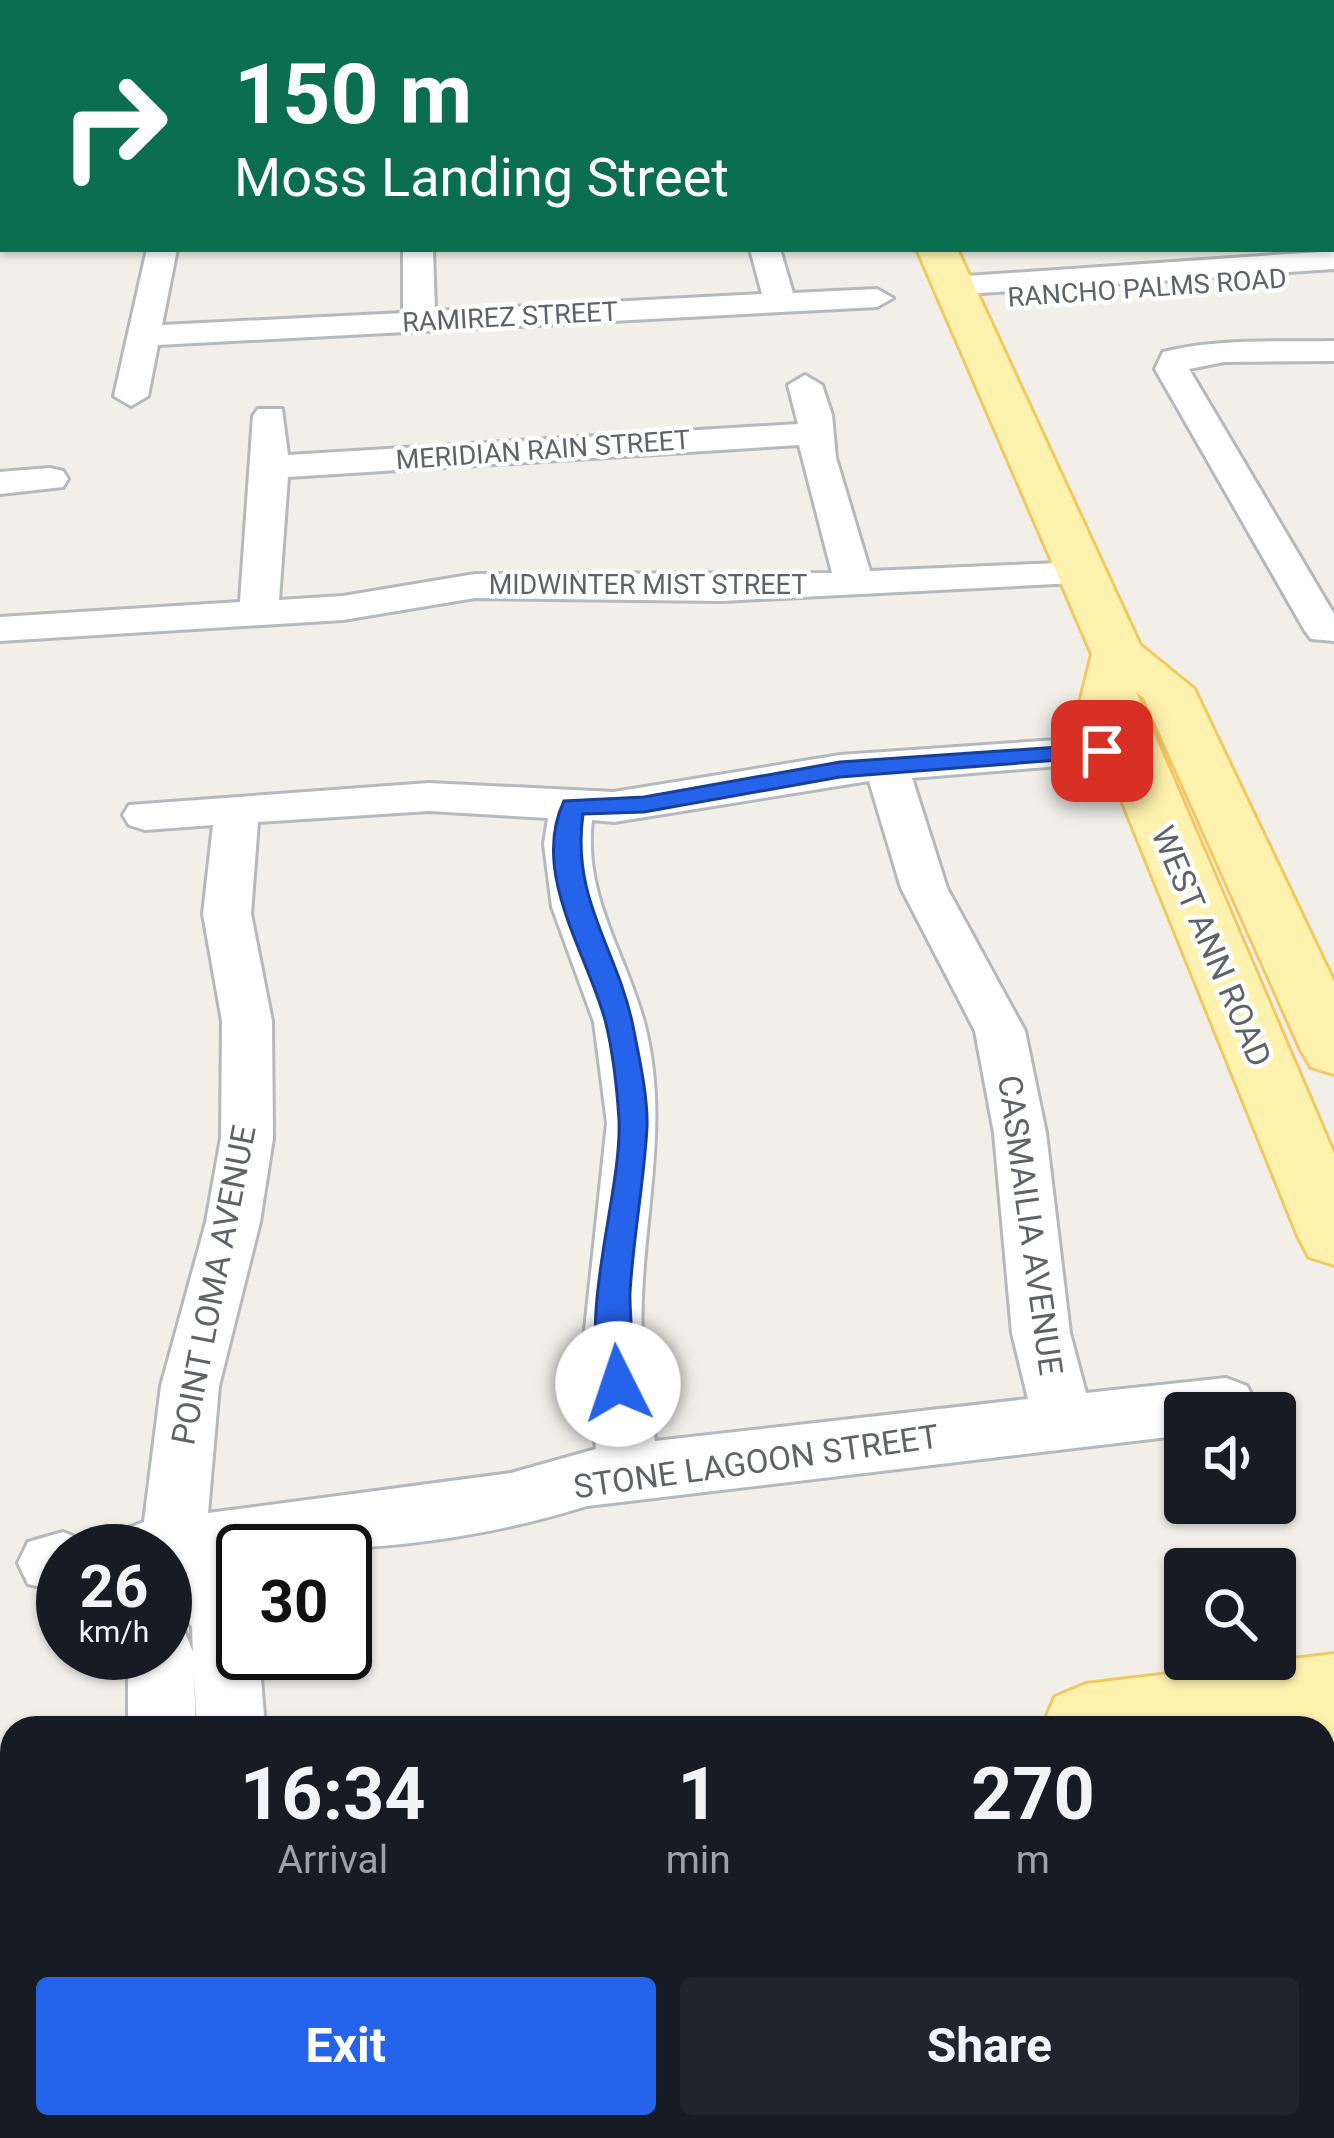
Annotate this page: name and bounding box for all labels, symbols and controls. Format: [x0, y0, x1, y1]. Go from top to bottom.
text: 150 m [234, 45, 472, 144]
icon: right [36, 48, 192, 204]
text: Moss Landing Street [234, 146, 729, 209]
street label: RANCHO PALMS ROAD [1006, 262, 1288, 314]
street label: RAMIREZ STREET [401, 295, 619, 339]
street label: MERIDIAN RAIN STREET [395, 424, 691, 476]
street label: MIDWINTER MIST STREET [489, 569, 807, 601]
pin [1051, 700, 1153, 802]
icon: arrive [1069, 718, 1135, 784]
street label: WEST ANN ROAD [1143, 820, 1280, 1072]
street label: CASMAILIA AVENUE [990, 1073, 1071, 1378]
street label: POINT LOMA AVENUE [163, 1122, 264, 1448]
position arrow [555, 1321, 681, 1447]
map controls [1164, 1392, 1296, 1680]
button: sound [1164, 1392, 1296, 1524]
street label: STONE LAGOON STREET [571, 1417, 941, 1506]
speed limit sign: 30 [216, 1524, 372, 1680]
button: search [1164, 1548, 1296, 1680]
text: 26 [80, 1551, 148, 1622]
text: km/h [79, 1614, 149, 1649]
text: 16:34 [240, 1752, 426, 1837]
text: 1 [678, 1752, 719, 1837]
text: 270 [971, 1752, 1095, 1837]
text: Arrival [277, 1837, 388, 1883]
text: min [666, 1837, 731, 1883]
text: m [1016, 1837, 1050, 1883]
button: Exit [36, 1977, 656, 2115]
button: Share [680, 1977, 1299, 2115]

